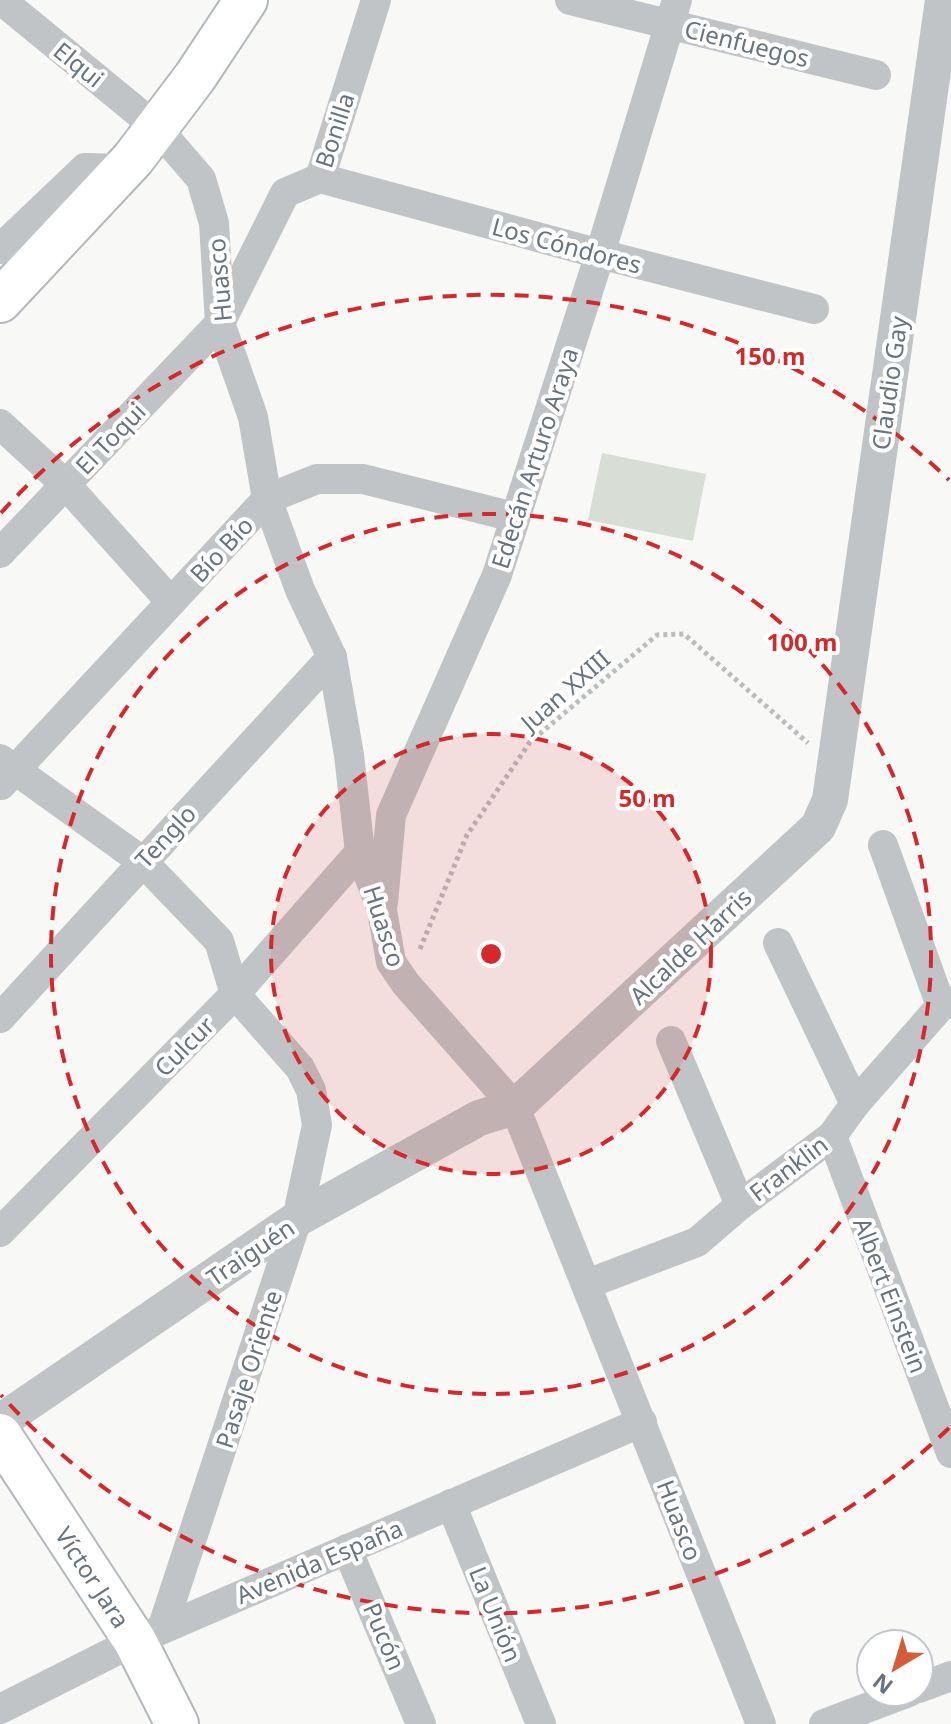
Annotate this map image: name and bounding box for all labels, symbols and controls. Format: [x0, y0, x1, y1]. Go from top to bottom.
street label: Cienfuegos [681, 12, 813, 74]
street label: Elqui [47, 34, 111, 94]
street label: Bonilla [306, 88, 362, 172]
street label: Los Cóndores [489, 209, 645, 281]
street label: Huasco [199, 237, 239, 323]
street label: Claudio Gay [863, 313, 915, 452]
text: 150 m [735, 339, 805, 372]
street label: Edecán Arturo Araya [483, 343, 585, 573]
street label: El Toqui [68, 395, 152, 481]
street label: Bío Bío [182, 509, 260, 589]
text: 100 m [767, 625, 837, 658]
street label: Juan XXIII [512, 642, 617, 739]
text: 50 m [618, 781, 676, 814]
street label: Tenglo [127, 797, 203, 875]
street label: Huasco [356, 881, 414, 971]
street label: Alcalde Harris [622, 881, 758, 1011]
centre of rings [477, 940, 505, 968]
street label: Culcur [147, 1009, 221, 1083]
street label: Franklin [742, 1128, 834, 1208]
street label: Traiguén [200, 1211, 300, 1293]
street label: Albert Einstein [846, 1213, 936, 1377]
street label: Pasaje Oriente [207, 1286, 289, 1452]
street label: Huasco [650, 1475, 710, 1565]
street label: Avenida España [231, 1511, 407, 1611]
street label: Víctor Jara [48, 1520, 138, 1634]
street label: La Unión [462, 1561, 530, 1667]
street label: Pucón [356, 1597, 414, 1675]
north arrow [855, 1628, 935, 1708]
text: N [866, 1667, 898, 1702]

